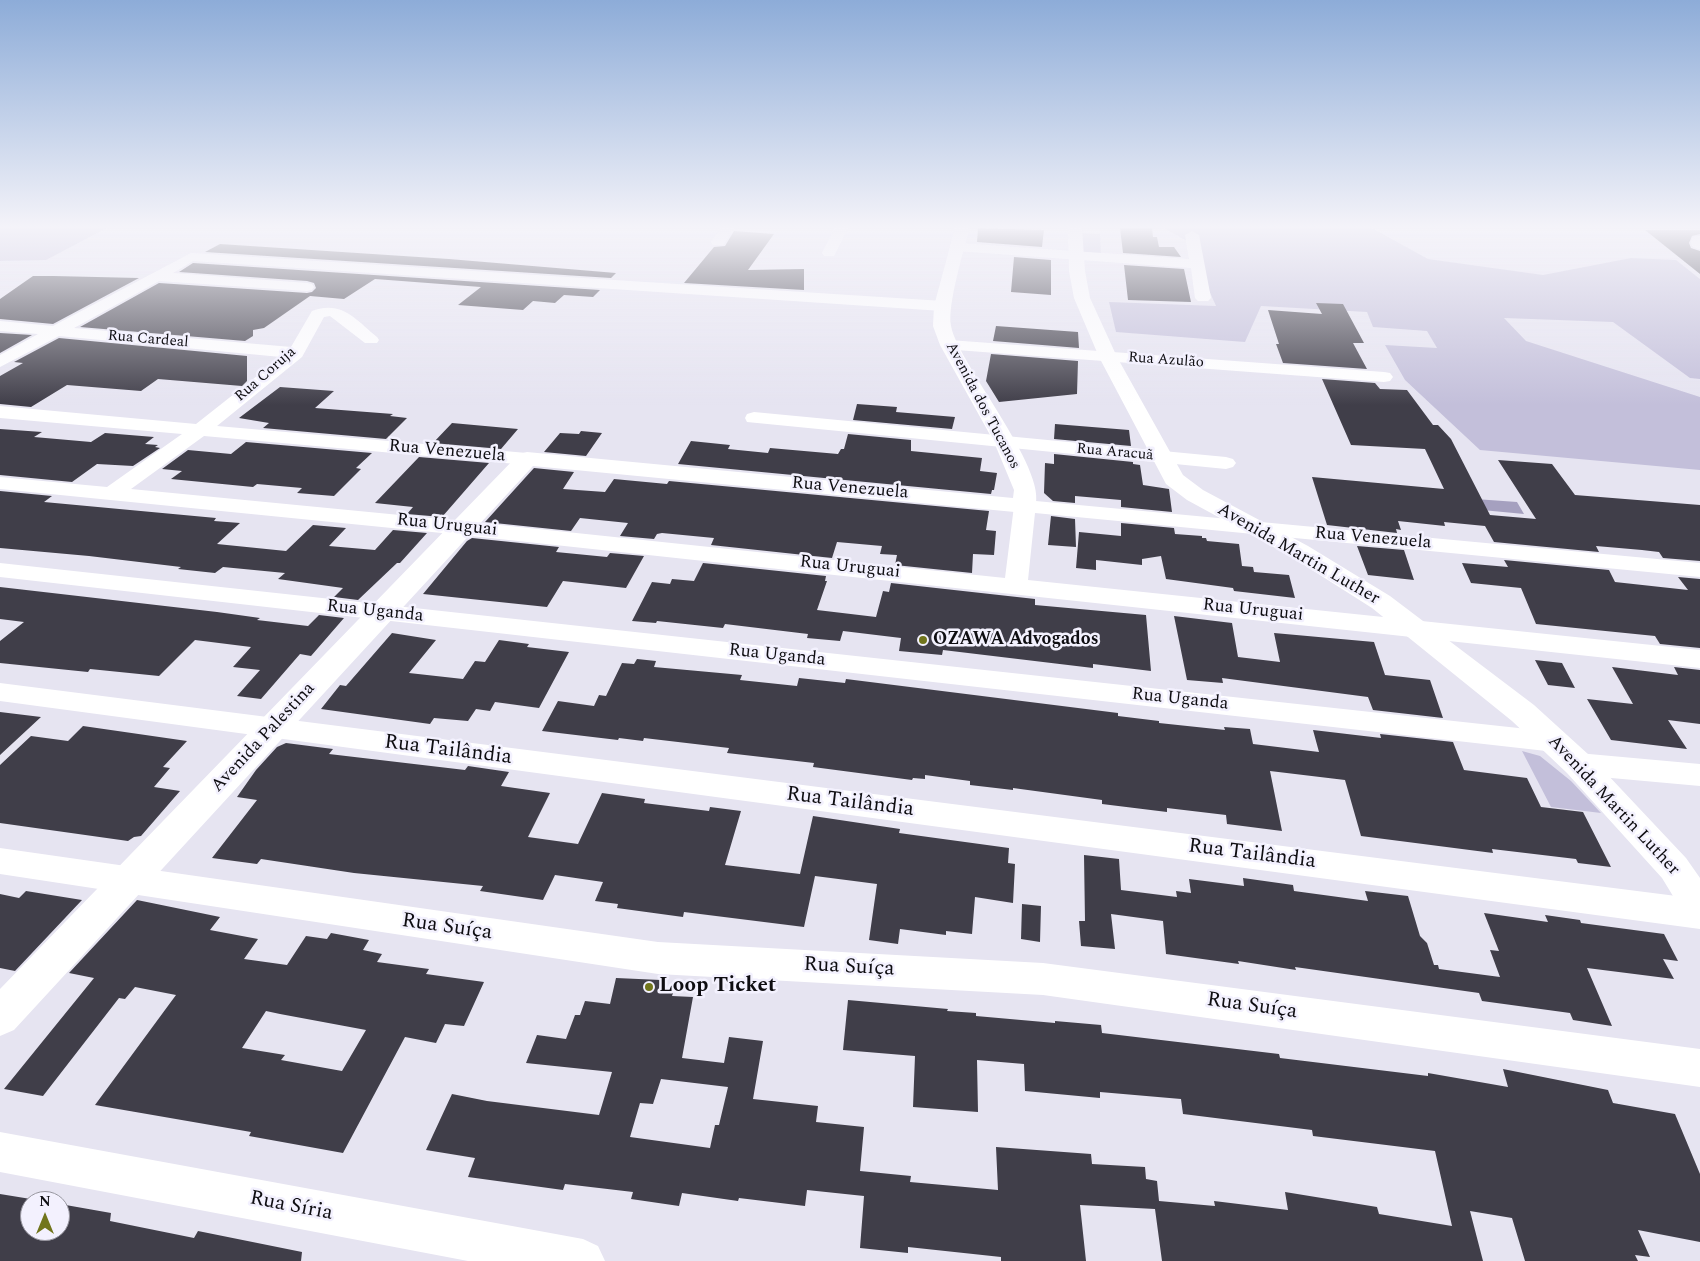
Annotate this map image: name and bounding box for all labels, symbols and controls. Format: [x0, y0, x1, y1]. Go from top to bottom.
street label: Rua Cardeal [107, 328, 189, 352]
street label: Avenida dos Tucanos [941, 340, 1023, 472]
street label: Rua Coruja [232, 344, 300, 406]
street label: Rua Azulão [1128, 349, 1204, 373]
street label: Rua Venezuela [388, 436, 506, 468]
street label: Rua Aracuã [1076, 441, 1154, 465]
street label: Rua Venezuela [791, 473, 909, 505]
street label: Avenida Martin Luther [1213, 500, 1383, 610]
street label: Rua Uruguai [396, 510, 498, 542]
street label: Rua Venezuela [1314, 523, 1432, 555]
street label: Rua Uruguai [799, 552, 901, 584]
street label: Rua Uruguai [1202, 595, 1304, 627]
street label: Rua Uganda [326, 596, 424, 628]
place label: OZAWA Advogados [933, 629, 1099, 651]
marker: OZAWA Advogados [917, 634, 929, 646]
street label: Rua Uganda [728, 640, 826, 672]
street label: Avenida Palestina [208, 679, 320, 797]
street label: Rua Uganda [1131, 684, 1229, 716]
street label: Rua Tailândia [383, 731, 513, 771]
street label: Avenida Martin Luther [1542, 731, 1684, 881]
street label: Rua Tailândia [785, 783, 915, 823]
street label: Rua Tailândia [1187, 835, 1317, 875]
street label: Rua Suíça [400, 909, 494, 947]
street label: Rua Suíça [803, 953, 895, 983]
place label: Loop Ticket [659, 974, 776, 1000]
marker: Loop Ticket [643, 981, 655, 993]
street label: Rua Suíça [1205, 988, 1299, 1026]
street label: Rua Síria [247, 1187, 335, 1227]
north arrow [20, 1191, 70, 1241]
text: N [39, 1191, 51, 1212]

